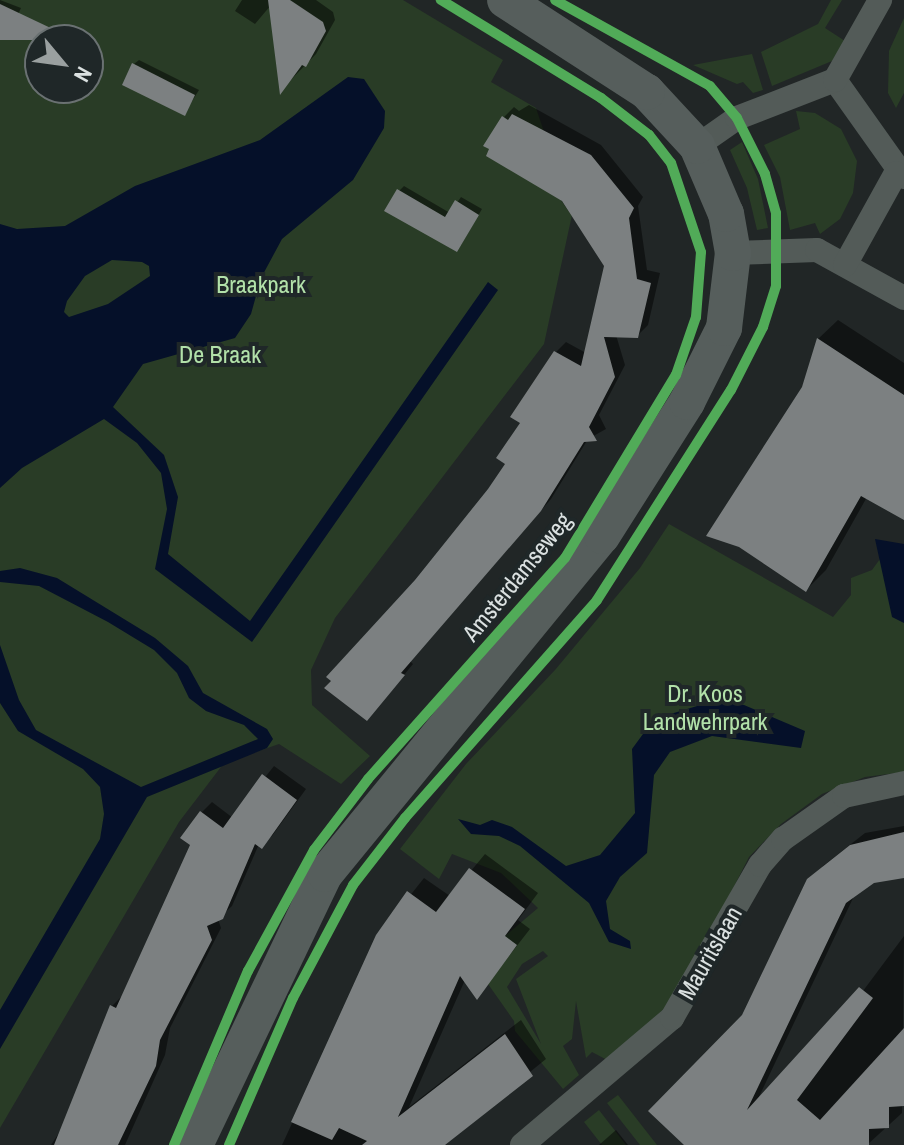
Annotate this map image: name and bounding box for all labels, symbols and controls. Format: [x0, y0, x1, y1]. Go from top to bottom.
north arrow [24, 24, 104, 104]
text: N [67, 62, 100, 88]
park label: Braakpark [216, 271, 306, 299]
park label: De Braak [179, 341, 261, 369]
street label: Amsterdamseweg [456, 507, 578, 647]
park label: Dr. Koos Landwehrpark [643, 680, 767, 736]
street label: Mauritslaan [672, 901, 748, 1005]

